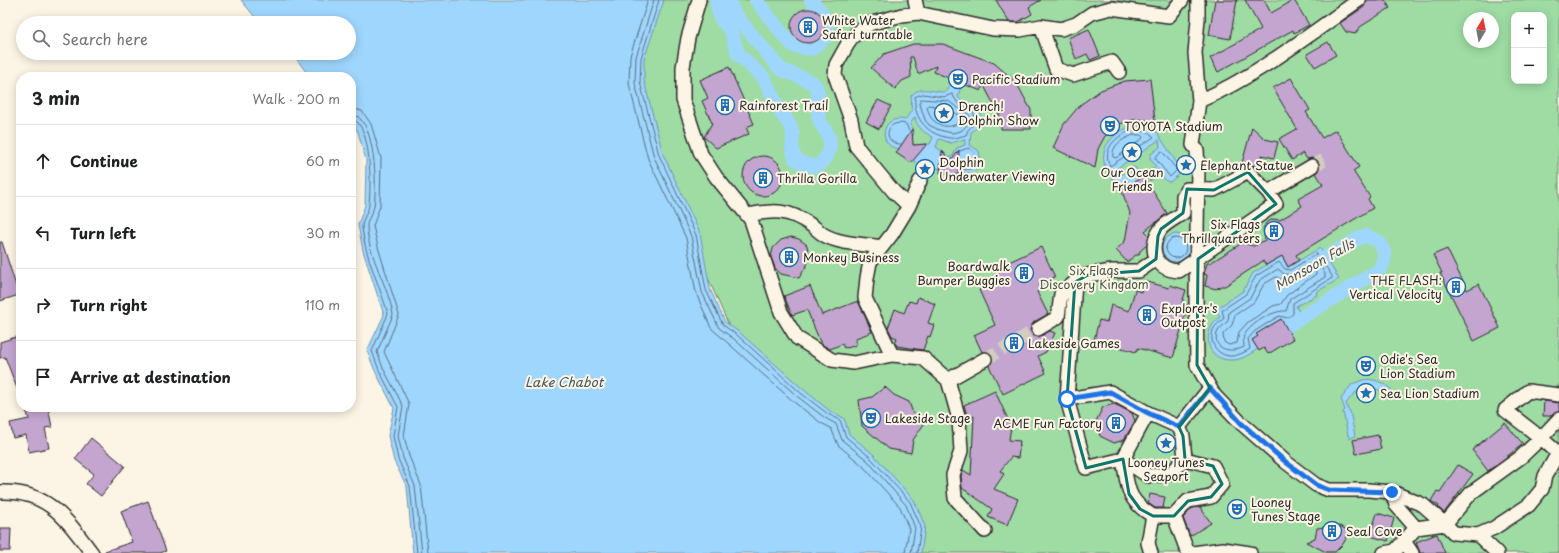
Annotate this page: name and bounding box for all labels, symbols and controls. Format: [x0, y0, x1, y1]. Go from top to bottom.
place label: White Water Safari turntable [822, 11, 913, 43]
north arrow [1463, 12, 1499, 48]
map controls [1511, 12, 1547, 84]
button: + [1511, 12, 1547, 48]
search box [16, 16, 356, 60]
building icon: White Water Safari turntable [797, 16, 819, 38]
icon: search [30, 27, 52, 49]
text: Search here [62, 27, 148, 50]
button: − [1511, 48, 1547, 84]
theatre icon: Pacific Stadium [947, 68, 969, 90]
place label: Pacific Stadium [972, 70, 1060, 88]
text: 3 min [32, 85, 80, 111]
text: Walk · 200 m [252, 89, 340, 108]
building icon: Rainforest Trail [714, 94, 736, 116]
place label: Rainforest Trail [739, 96, 829, 114]
place label: Drench! Dolphin Show [958, 97, 1039, 129]
place icon: Drench! Dolphin Show [933, 102, 955, 124]
theatre icon: TOYOTA Stadium [1099, 115, 1121, 137]
place label: TOYOTA Stadium [1124, 117, 1223, 135]
place icon: Our Ocean Friends [1121, 141, 1143, 163]
text: Continue [70, 149, 138, 172]
icon: ahead [32, 150, 54, 172]
text: 60 m [306, 151, 340, 170]
place label: Dolphin Underwater Viewing [939, 153, 1055, 185]
place icon: Elephant Statue [1175, 154, 1197, 176]
place label: Elephant Statue [1200, 156, 1294, 174]
place icon: Dolphin Underwater Viewing [914, 158, 936, 180]
place label: Our Ocean Friends [1101, 163, 1163, 195]
building icon: Thrilla Gorilla [752, 167, 774, 189]
place label: Thrilla Gorilla [777, 169, 857, 187]
place label: Six Flags Thrillquarters [1181, 215, 1261, 247]
building icon: Six Flags Thrillquarters [1263, 220, 1285, 242]
text: Turn left [70, 221, 136, 244]
icon: left [32, 222, 54, 244]
text: 30 m [306, 223, 340, 242]
water label: Monsoon Falls [1271, 233, 1358, 294]
building icon: Monkey Business [778, 246, 800, 268]
place label: Monkey Business [803, 248, 900, 266]
place label: Boardwalk Bumper Buggies [917, 257, 1011, 289]
park label: Six Flags Discovery Kingdom [1039, 261, 1149, 293]
building icon: Boardwalk Bumper Buggies [1013, 262, 1035, 284]
place label: THE FLASH: Vertical Velocity [1349, 271, 1442, 303]
building icon: THE FLASH: Vertical Velocity [1445, 276, 1467, 298]
text: Turn right [70, 293, 147, 316]
icon: right [32, 294, 54, 316]
text: 110 m [305, 295, 340, 314]
place label: Explorer's Outpost [1161, 299, 1218, 331]
building icon: Explorer's Outpost [1136, 304, 1158, 326]
building icon: Lakeside Games [1003, 332, 1025, 354]
place label: Lakeside Games [1028, 334, 1120, 352]
place label: Odie's Sea Lion Stadium [1380, 350, 1456, 382]
theatre icon: Odie's Sea Lion Stadium [1355, 355, 1377, 377]
text: Arrive at destination [70, 365, 231, 388]
icon: arrive [32, 366, 54, 388]
water label: Lake Chabot [525, 372, 605, 391]
place icon: Sea Lion Stadium [1355, 382, 1377, 404]
place label: Sea Lion Stadium [1380, 384, 1479, 402]
route start [1058, 390, 1076, 408]
theatre icon: Lakeside Stage [860, 407, 882, 429]
place label: Lakeside Stage [885, 409, 970, 427]
building icon: ACME Fun Factory [1105, 412, 1127, 434]
place label: ACME Fun Factory [994, 414, 1102, 432]
place icon: Looney Tunes Seaport [1155, 432, 1177, 454]
place label: Looney Tunes Seaport [1128, 453, 1205, 485]
route end [1383, 483, 1401, 501]
place label: Looney Tunes Stage [1251, 493, 1320, 525]
theatre icon: Looney Tunes Stage [1226, 498, 1248, 520]
building icon: Seal Cove [1321, 520, 1343, 542]
place label: Seal Cove [1346, 522, 1402, 540]

